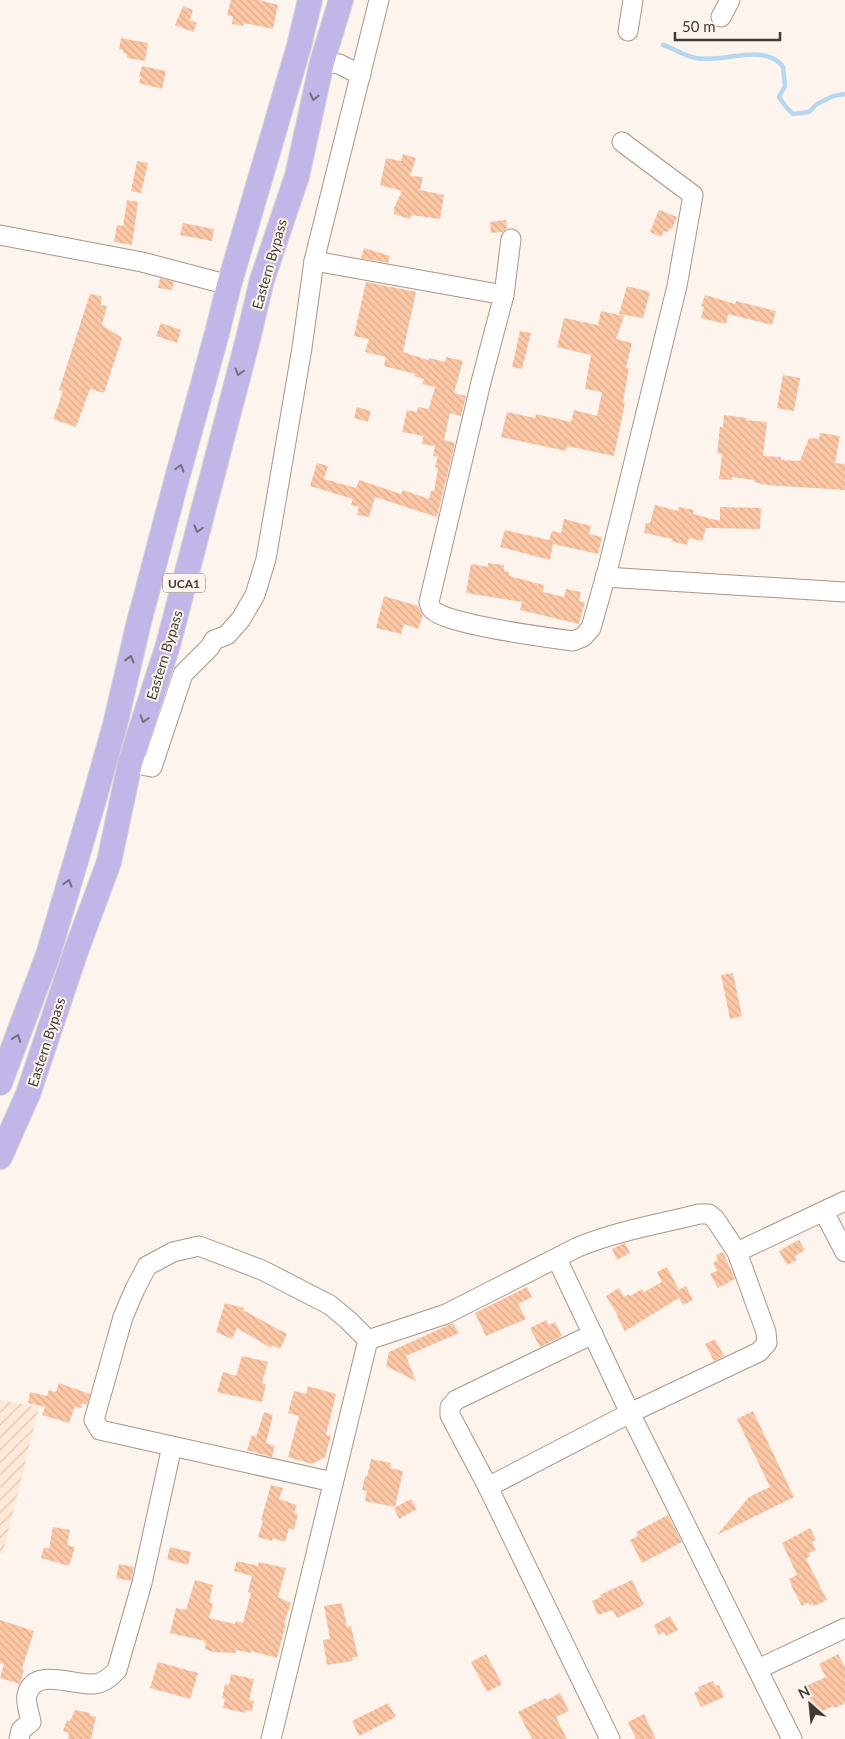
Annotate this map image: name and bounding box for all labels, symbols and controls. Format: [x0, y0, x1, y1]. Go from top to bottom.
scale bar [675, 10, 780, 42]
text: 50 m [682, 17, 716, 35]
one-way arrow [309, 93, 320, 102]
street label: Eastern Bypass [248, 217, 290, 311]
one-way arrow [235, 368, 245, 376]
one-way arrow [174, 465, 184, 473]
one-way arrow [194, 525, 204, 533]
road number: UCA1 [163, 574, 205, 592]
street label: Eastern Bypass [142, 608, 186, 702]
one-way arrow [124, 655, 135, 664]
one-way arrow [140, 715, 150, 723]
one-way arrow [63, 880, 73, 888]
street label: Eastern Bypass [24, 995, 68, 1089]
one-way arrow [11, 1034, 21, 1042]
north arrow [785, 1679, 835, 1729]
text: N [795, 1682, 813, 1702]

